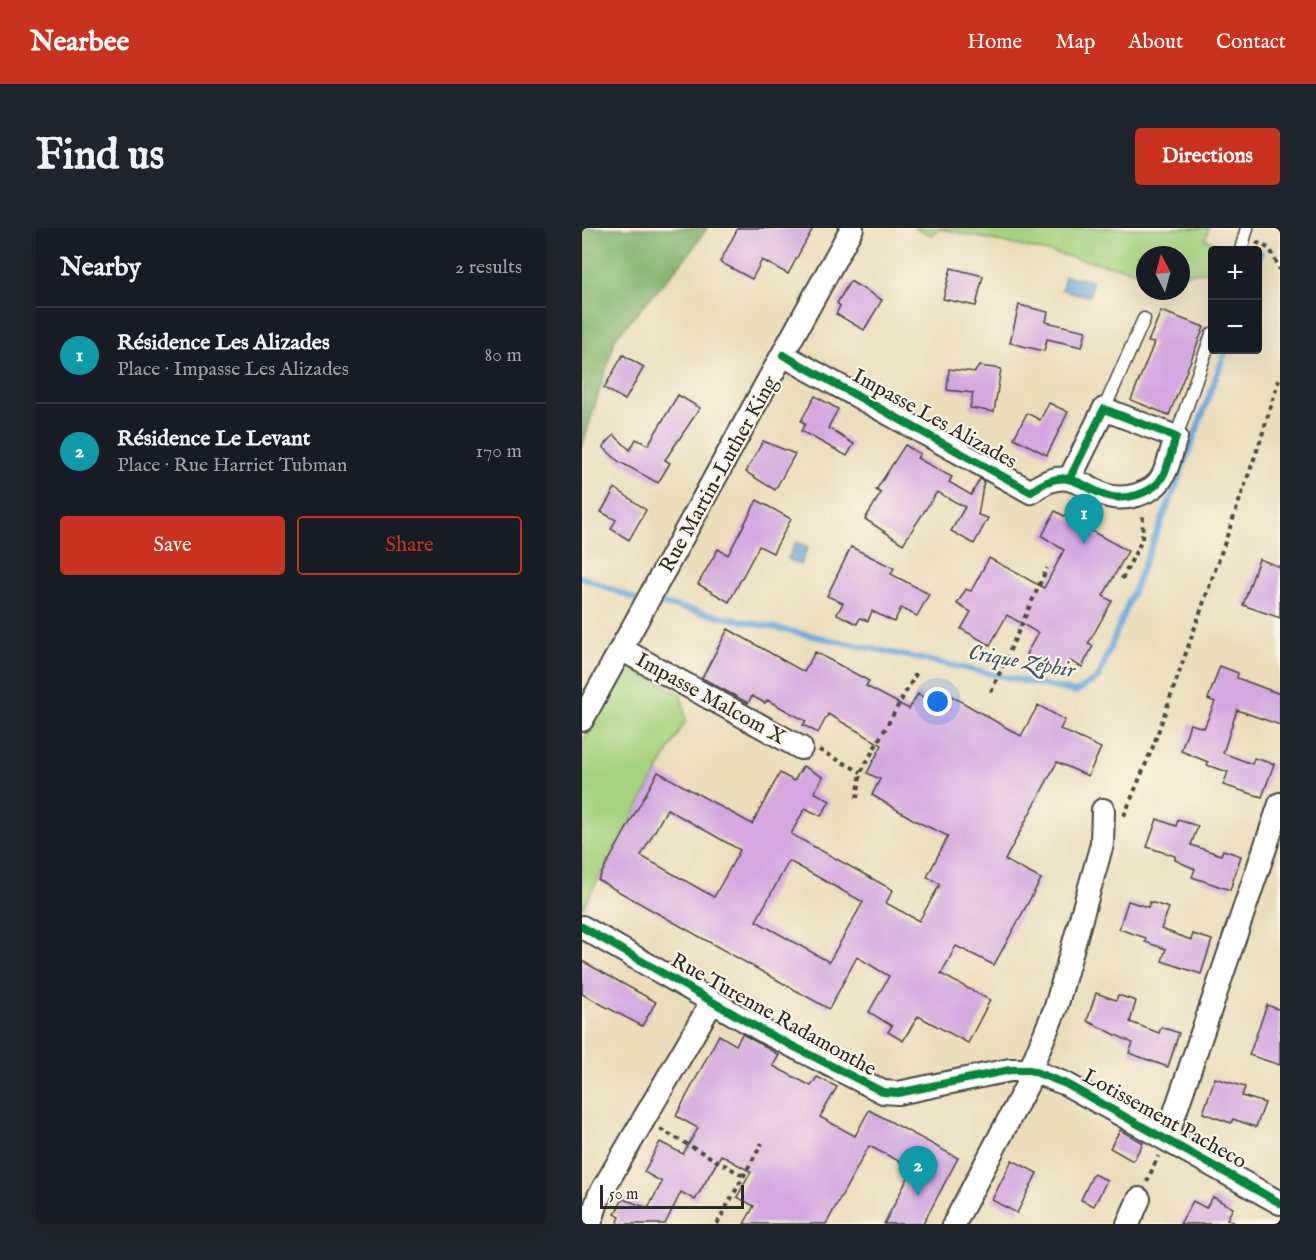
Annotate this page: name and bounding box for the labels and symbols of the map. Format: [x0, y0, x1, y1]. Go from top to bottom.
north arrow [1136, 246, 1190, 300]
street label: Impasse Les Alizades [847, 363, 1021, 476]
street label: Rue Martin-Luther King [654, 371, 785, 578]
pin: 1 [1064, 494, 1104, 544]
water label: Crique Zéphir [966, 639, 1079, 685]
street label: Impasse Malcom X [631, 647, 790, 752]
your location [923, 687, 952, 716]
street label: Rue Turenne Radamonthe [666, 948, 881, 1083]
street label: Lotissement Pacheco [1077, 1063, 1251, 1176]
pin: 2 [898, 1146, 938, 1196]
scale bar [600, 1182, 744, 1210]

